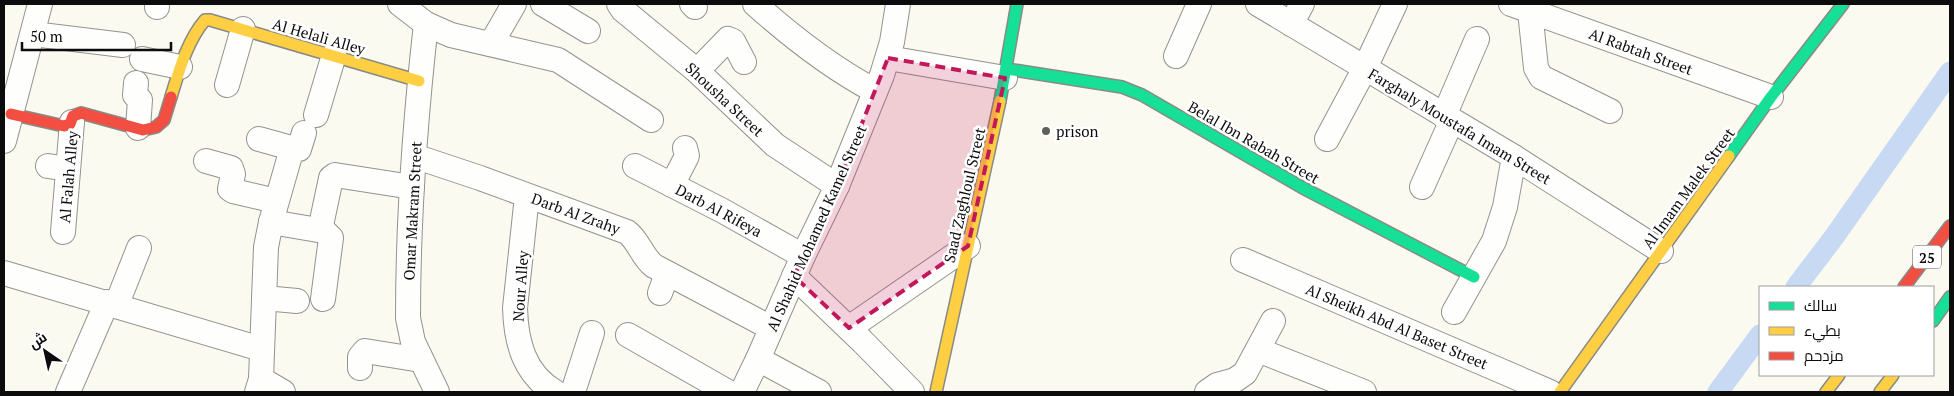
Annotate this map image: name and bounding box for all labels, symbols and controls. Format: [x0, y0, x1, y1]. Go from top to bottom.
street label: Al Helali Alley [270, 13, 368, 59]
scale bar [22, 20, 171, 52]
street label: Al Rabtah Street [1586, 23, 1696, 79]
text: 50 m [30, 26, 63, 46]
street label: Shousha Street [682, 57, 769, 141]
street label: Farghaly Moustafa Imam Street [1365, 63, 1555, 189]
street label: Belal Ibn Rabah Street [1185, 96, 1324, 188]
street label: Al Shahid Mohamed Kamel Street [761, 121, 871, 334]
place label: prison [1056, 121, 1099, 141]
street label: Al Imam Malek Street [1637, 123, 1739, 252]
street label: Saad Zaghloul Street [939, 125, 989, 265]
marker: prison [1040, 125, 1052, 137]
street label: Al Falah Alley [54, 130, 82, 224]
street label: Omar Makram Street [398, 140, 426, 281]
street label: Darb Al Rifeya [672, 179, 766, 241]
street label: Darb Al Zrahy [529, 188, 623, 238]
road number: 25 [1913, 246, 1941, 268]
street label: Nour Alley [508, 249, 532, 322]
street label: Al Sheikh Abd Al Baset Street [1303, 279, 1491, 374]
legend [1759, 286, 1934, 376]
text: سالك [1804, 295, 1837, 315]
text: بطيء [1804, 320, 1841, 343]
north arrow [20, 326, 70, 376]
text: ش [25, 327, 50, 353]
text: مزدحم [1804, 345, 1844, 366]

